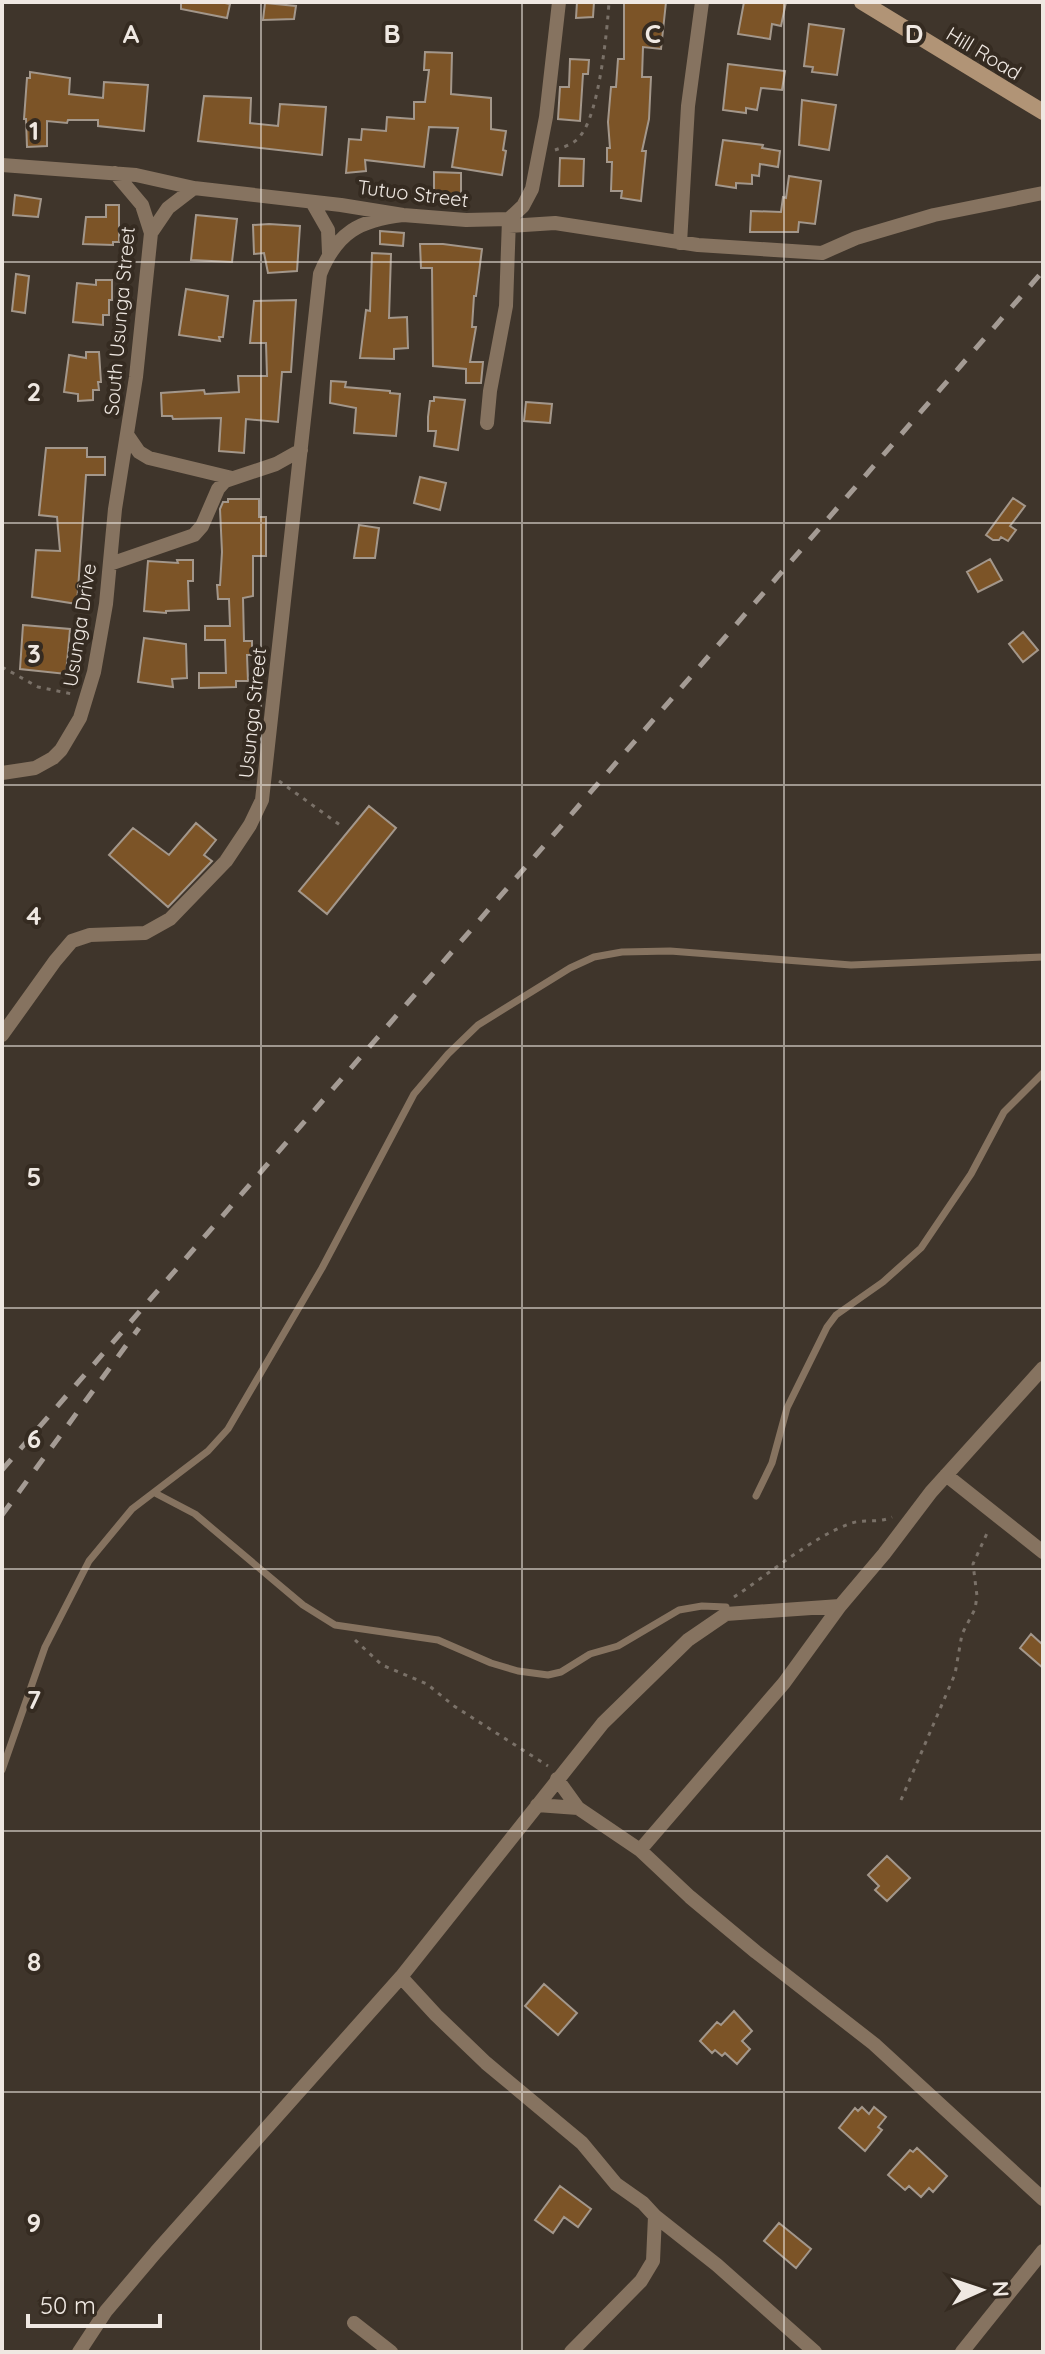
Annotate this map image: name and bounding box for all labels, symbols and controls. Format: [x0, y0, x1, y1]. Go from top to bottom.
text: A [123, 17, 140, 50]
text: B [383, 17, 401, 50]
text: C [645, 17, 661, 50]
text: D [905, 17, 923, 50]
street label: Hill Road [942, 21, 1026, 85]
text: 1 [29, 114, 39, 147]
street label: Tutuo Street [356, 174, 470, 212]
street label: South Usunga Street [98, 225, 140, 416]
text: 2 [27, 375, 41, 408]
street label: Usunga Drive [57, 561, 101, 689]
text: 3 [27, 637, 41, 670]
street label: Usunga Street [233, 646, 271, 780]
text: 4 [26, 899, 42, 932]
text: 5 [27, 1160, 41, 1193]
text: 6 [27, 1422, 41, 1455]
text: 7 [27, 1683, 41, 1716]
text: 8 [27, 1945, 41, 1978]
text: 9 [27, 2206, 41, 2239]
north arrow [941, 2250, 1021, 2330]
scale bar [28, 2278, 160, 2328]
text: N [987, 2280, 1015, 2298]
text: 50 m [40, 2290, 96, 2320]

